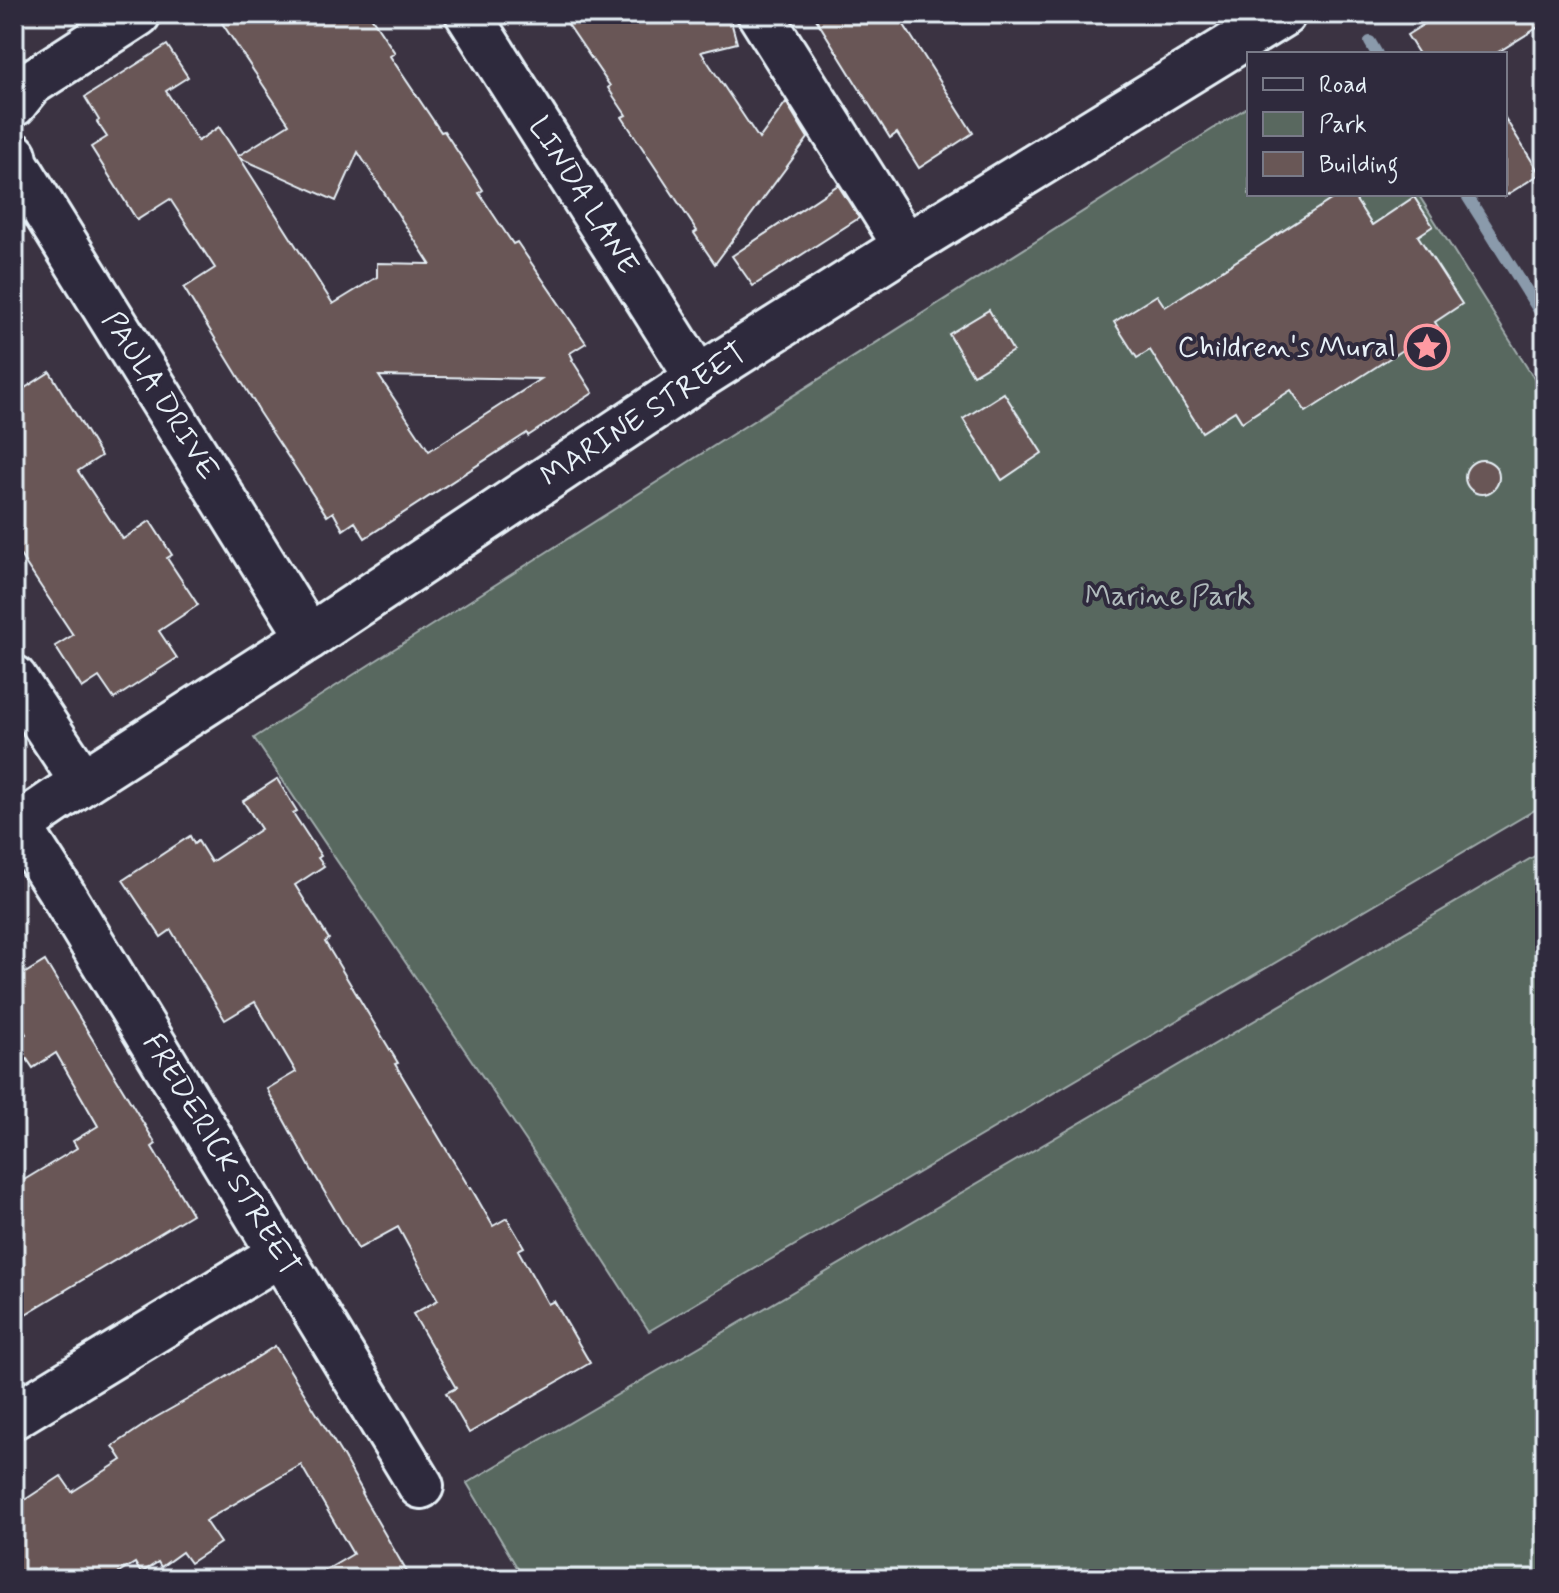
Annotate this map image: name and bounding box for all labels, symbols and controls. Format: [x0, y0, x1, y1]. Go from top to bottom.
legend [1247, 52, 1507, 196]
text: Road [1319, 70, 1367, 101]
street label: LINDA LANE [519, 110, 647, 282]
text: Park [1319, 110, 1367, 141]
text: Building [1319, 150, 1399, 184]
street label: PAULA DRIVE [92, 304, 228, 488]
place icon: Children's Mural [1403, 323, 1451, 371]
place label: Children's Mural [1178, 328, 1396, 367]
street label: MARINE STREET [534, 334, 754, 496]
park label: Marine Park [1085, 577, 1251, 616]
street label: FREDERICK STREET [133, 1027, 309, 1283]

